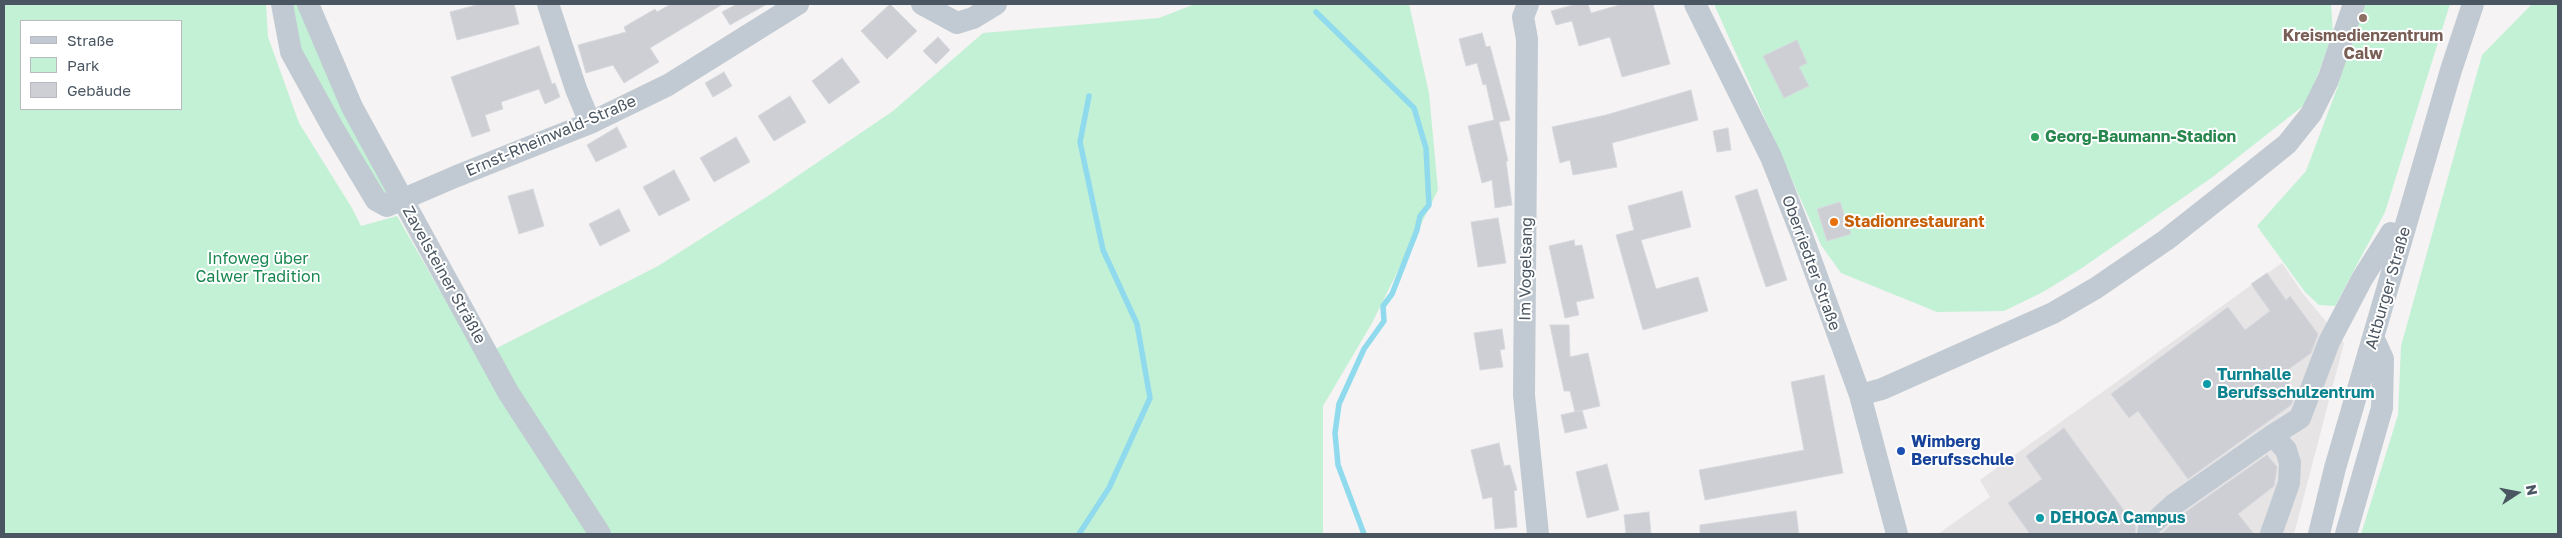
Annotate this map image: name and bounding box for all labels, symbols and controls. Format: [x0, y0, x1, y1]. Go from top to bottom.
marker: Kreismedienzentrum Calw [2357, 12, 2369, 24]
legend [20, 20, 182, 110]
place label: Kreismedienzentrum Calw [2283, 26, 2443, 64]
text: Straße [67, 31, 114, 49]
text: Park [67, 56, 99, 74]
text: Gebäude [67, 81, 131, 99]
street label: Ernst-Rheinwald-Straße [463, 91, 639, 181]
place label: Georg-Baumann-Stadion [2045, 127, 2236, 147]
marker: Georg-Baumann-Stadion [2029, 131, 2041, 143]
street label: Oberriedter Straße [1778, 193, 1844, 333]
street label: Zavelsteiner Sträßle [398, 203, 490, 347]
place label: Stadionrestaurant [1844, 212, 1985, 232]
marker: Stadionrestaurant [1828, 216, 1840, 228]
street label: Im Vogelsang [1515, 217, 1537, 321]
street label: Altburger Straße [2361, 225, 2415, 351]
park label: Infoweg über Calwer Tradition [195, 249, 321, 287]
place label: Turnhalle Berufsschulzentrum [2217, 365, 2374, 403]
marker: Turnhalle Berufsschulzentrum [2201, 378, 2213, 390]
place label: Wimberg Berufsschule [1911, 432, 2014, 470]
marker: Wimberg Berufsschule [1895, 445, 1907, 457]
north arrow [2492, 468, 2542, 518]
text: N [2523, 483, 2542, 497]
place label: DEHOGA Campus [2050, 508, 2186, 528]
marker: DEHOGA Campus [2034, 512, 2046, 524]

